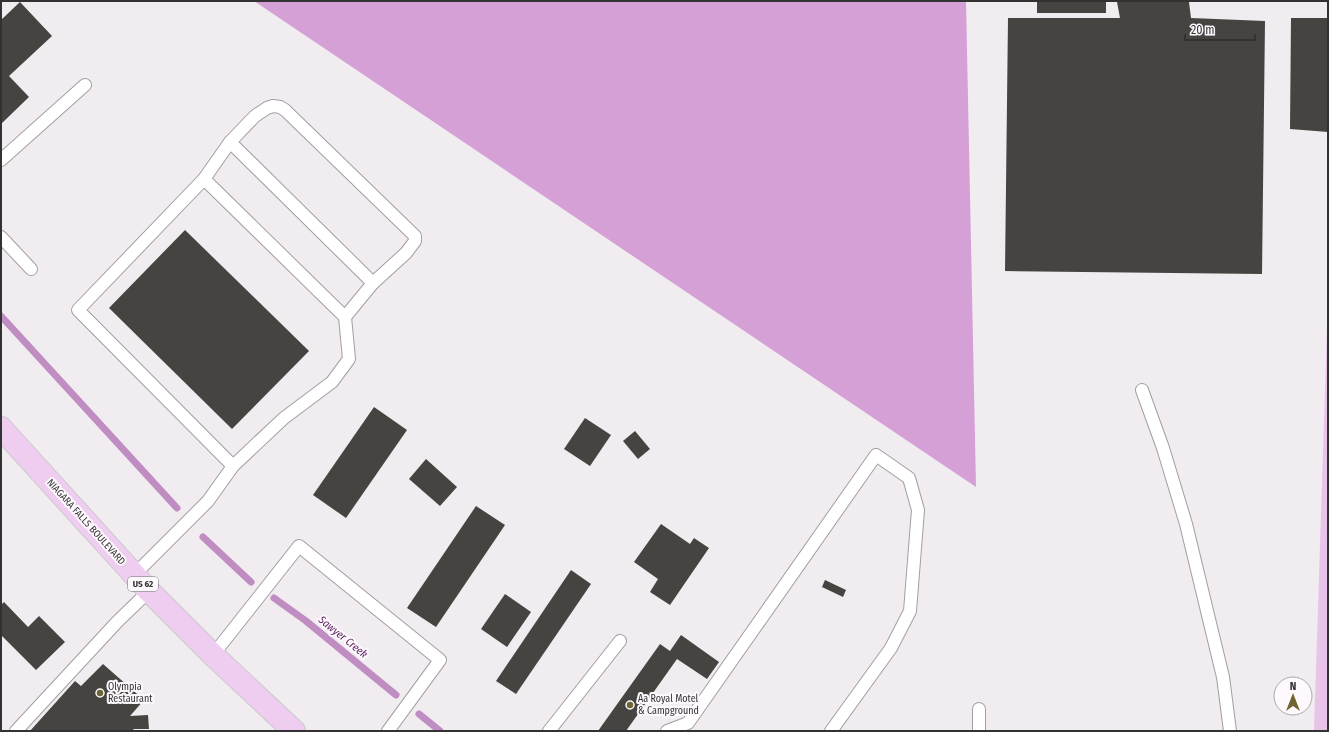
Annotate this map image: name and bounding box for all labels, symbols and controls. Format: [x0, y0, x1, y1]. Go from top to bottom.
scale bar [1185, 16, 1255, 42]
text: 20 m [1191, 23, 1215, 37]
street label: NIAGARA FALLS BOULEVARD [44, 477, 128, 568]
road number: US 62 [128, 577, 158, 591]
water label: Sawyer Creek [315, 613, 371, 661]
north arrow [1273, 676, 1313, 716]
text: N [1290, 680, 1296, 693]
place label: Olympia Restaurant [108, 681, 153, 705]
marker: Olympia Restaurant [95, 688, 105, 698]
place label: Aa Royal Motel & Campground [638, 693, 699, 717]
marker: Aa Royal Motel & Campground [625, 700, 635, 710]

